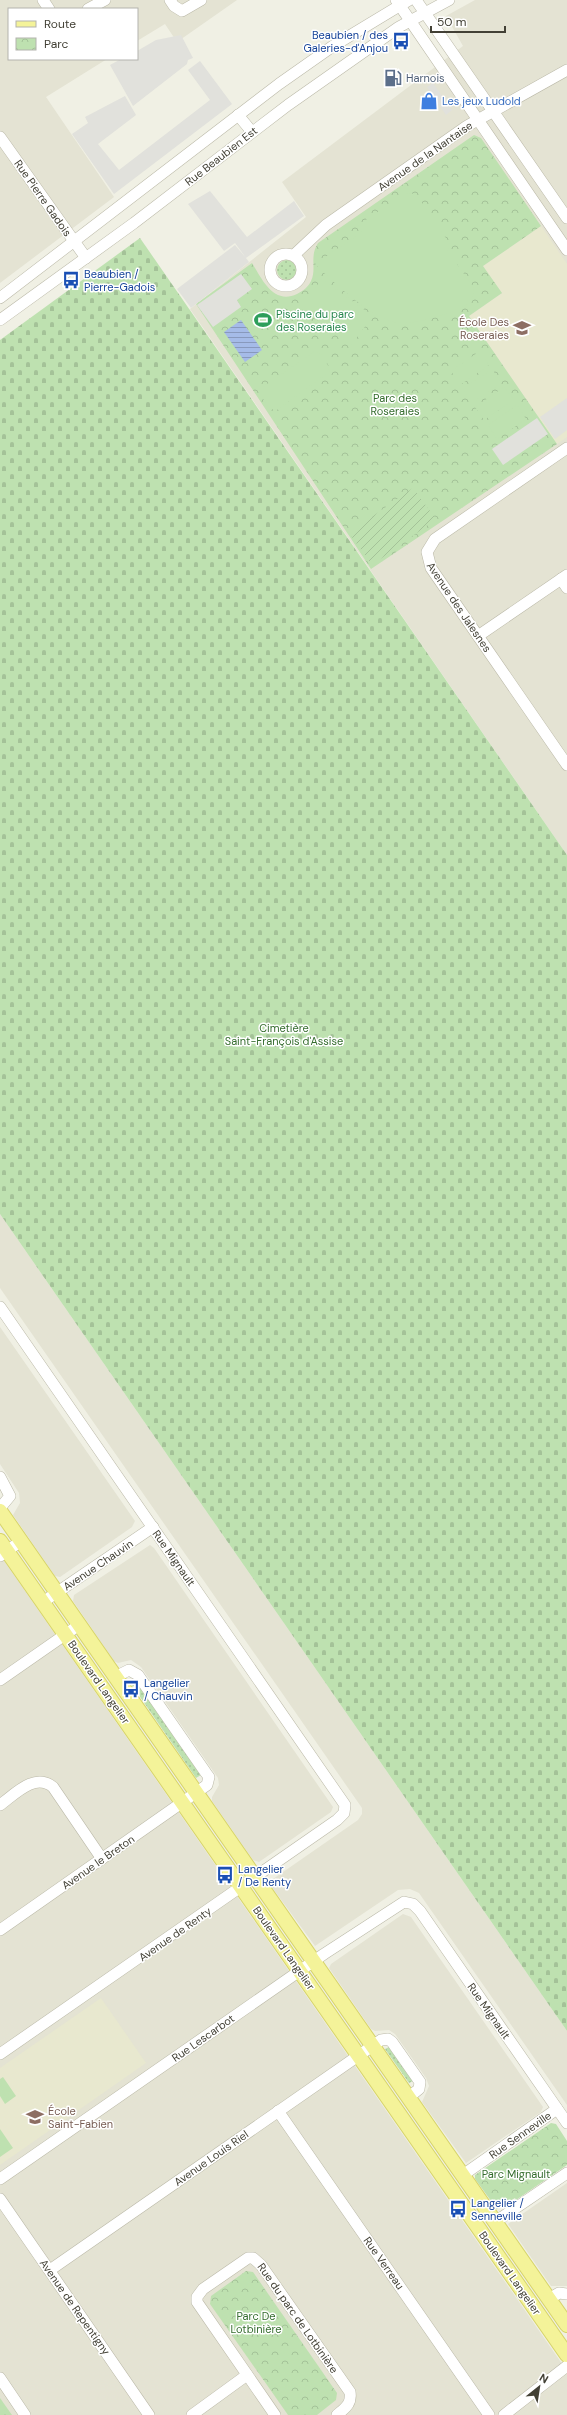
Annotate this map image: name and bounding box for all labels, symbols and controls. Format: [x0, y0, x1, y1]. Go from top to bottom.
legend [8, 8, 138, 60]
scale bar [431, 8, 505, 34]
text: 50 m [437, 14, 466, 30]
text: Route [44, 16, 76, 32]
place label: Beaubien / des Galeries-d'Anjou [303, 28, 388, 55]
bus stop icon: Beaubien / des Galeries-d'Anjou [391, 31, 411, 51]
text: Parc [44, 36, 68, 52]
fuel station icon: Harnois [383, 68, 403, 88]
place label: Harnois [406, 71, 445, 85]
shop icon: Les jeux Ludold [419, 91, 439, 111]
place label: Les jeux Ludold [442, 94, 521, 108]
street label: Avenue de la Nantaise [375, 118, 475, 194]
street label: Rue Beaubien Est [182, 123, 260, 189]
street label: Rue Pierre Gadois [11, 157, 75, 239]
place label: Beaubien / Pierre-Gadois [84, 267, 155, 294]
bus stop icon: Beaubien / Pierre-Gadois [61, 270, 81, 290]
place label: Piscine du parc des Roseraies [276, 307, 354, 334]
sports icon: Piscine du parc des Roseraies [253, 310, 273, 330]
place label: École Des Roseraies [459, 315, 509, 342]
school or university icon: École Des Roseraies [512, 318, 532, 338]
park label: Parc des Roseraies [371, 391, 419, 418]
street label: Avenue des Jalesnes [424, 559, 494, 655]
park label: Cimetière Saint-François d'Assise [225, 1021, 343, 1048]
street label: Rue Mignault [150, 1527, 198, 1589]
street label: Avenue Chauvin [60, 1536, 136, 1594]
street label: Boulevard Langelier [65, 1638, 133, 1726]
place label: Langelier / Chauvin [144, 1676, 193, 1703]
bus stop icon: Langelier / Chauvin [121, 1679, 141, 1699]
street label: Avenue le Breton [59, 1832, 137, 1892]
place label: Langelier / De Renty [238, 1862, 291, 1889]
bus stop icon: Langelier / De Renty [215, 1865, 235, 1885]
street label: Avenue de Renty [136, 1904, 214, 1964]
street label: Boulevard Langelier [250, 1904, 318, 1992]
street label: Rue Mignault [465, 1980, 513, 2042]
street label: Rue Lescarbot [169, 2011, 237, 2065]
place label: École Saint-Fabien [48, 2104, 113, 2131]
school or university icon: École Saint-Fabien [25, 2107, 45, 2127]
street label: Rue Senneville [486, 2108, 554, 2162]
street label: Avenue Louis Riel [171, 2127, 251, 2189]
park label: Parc Mignault [482, 2167, 550, 2181]
place label: Langelier / Senneville [471, 2196, 524, 2223]
bus stop icon: Langelier / Senneville [448, 2199, 468, 2219]
street label: Boulevard Langelier [476, 2229, 544, 2317]
street label: Rue Verreau [361, 2234, 407, 2292]
street label: Avenue de Repentigny [37, 2256, 113, 2358]
street label: Rue du parc de Lotbinière [255, 2260, 341, 2376]
park label: Parc De Lotbinière [230, 2309, 282, 2336]
north arrow [519, 2367, 559, 2407]
text: N [537, 2370, 551, 2386]

